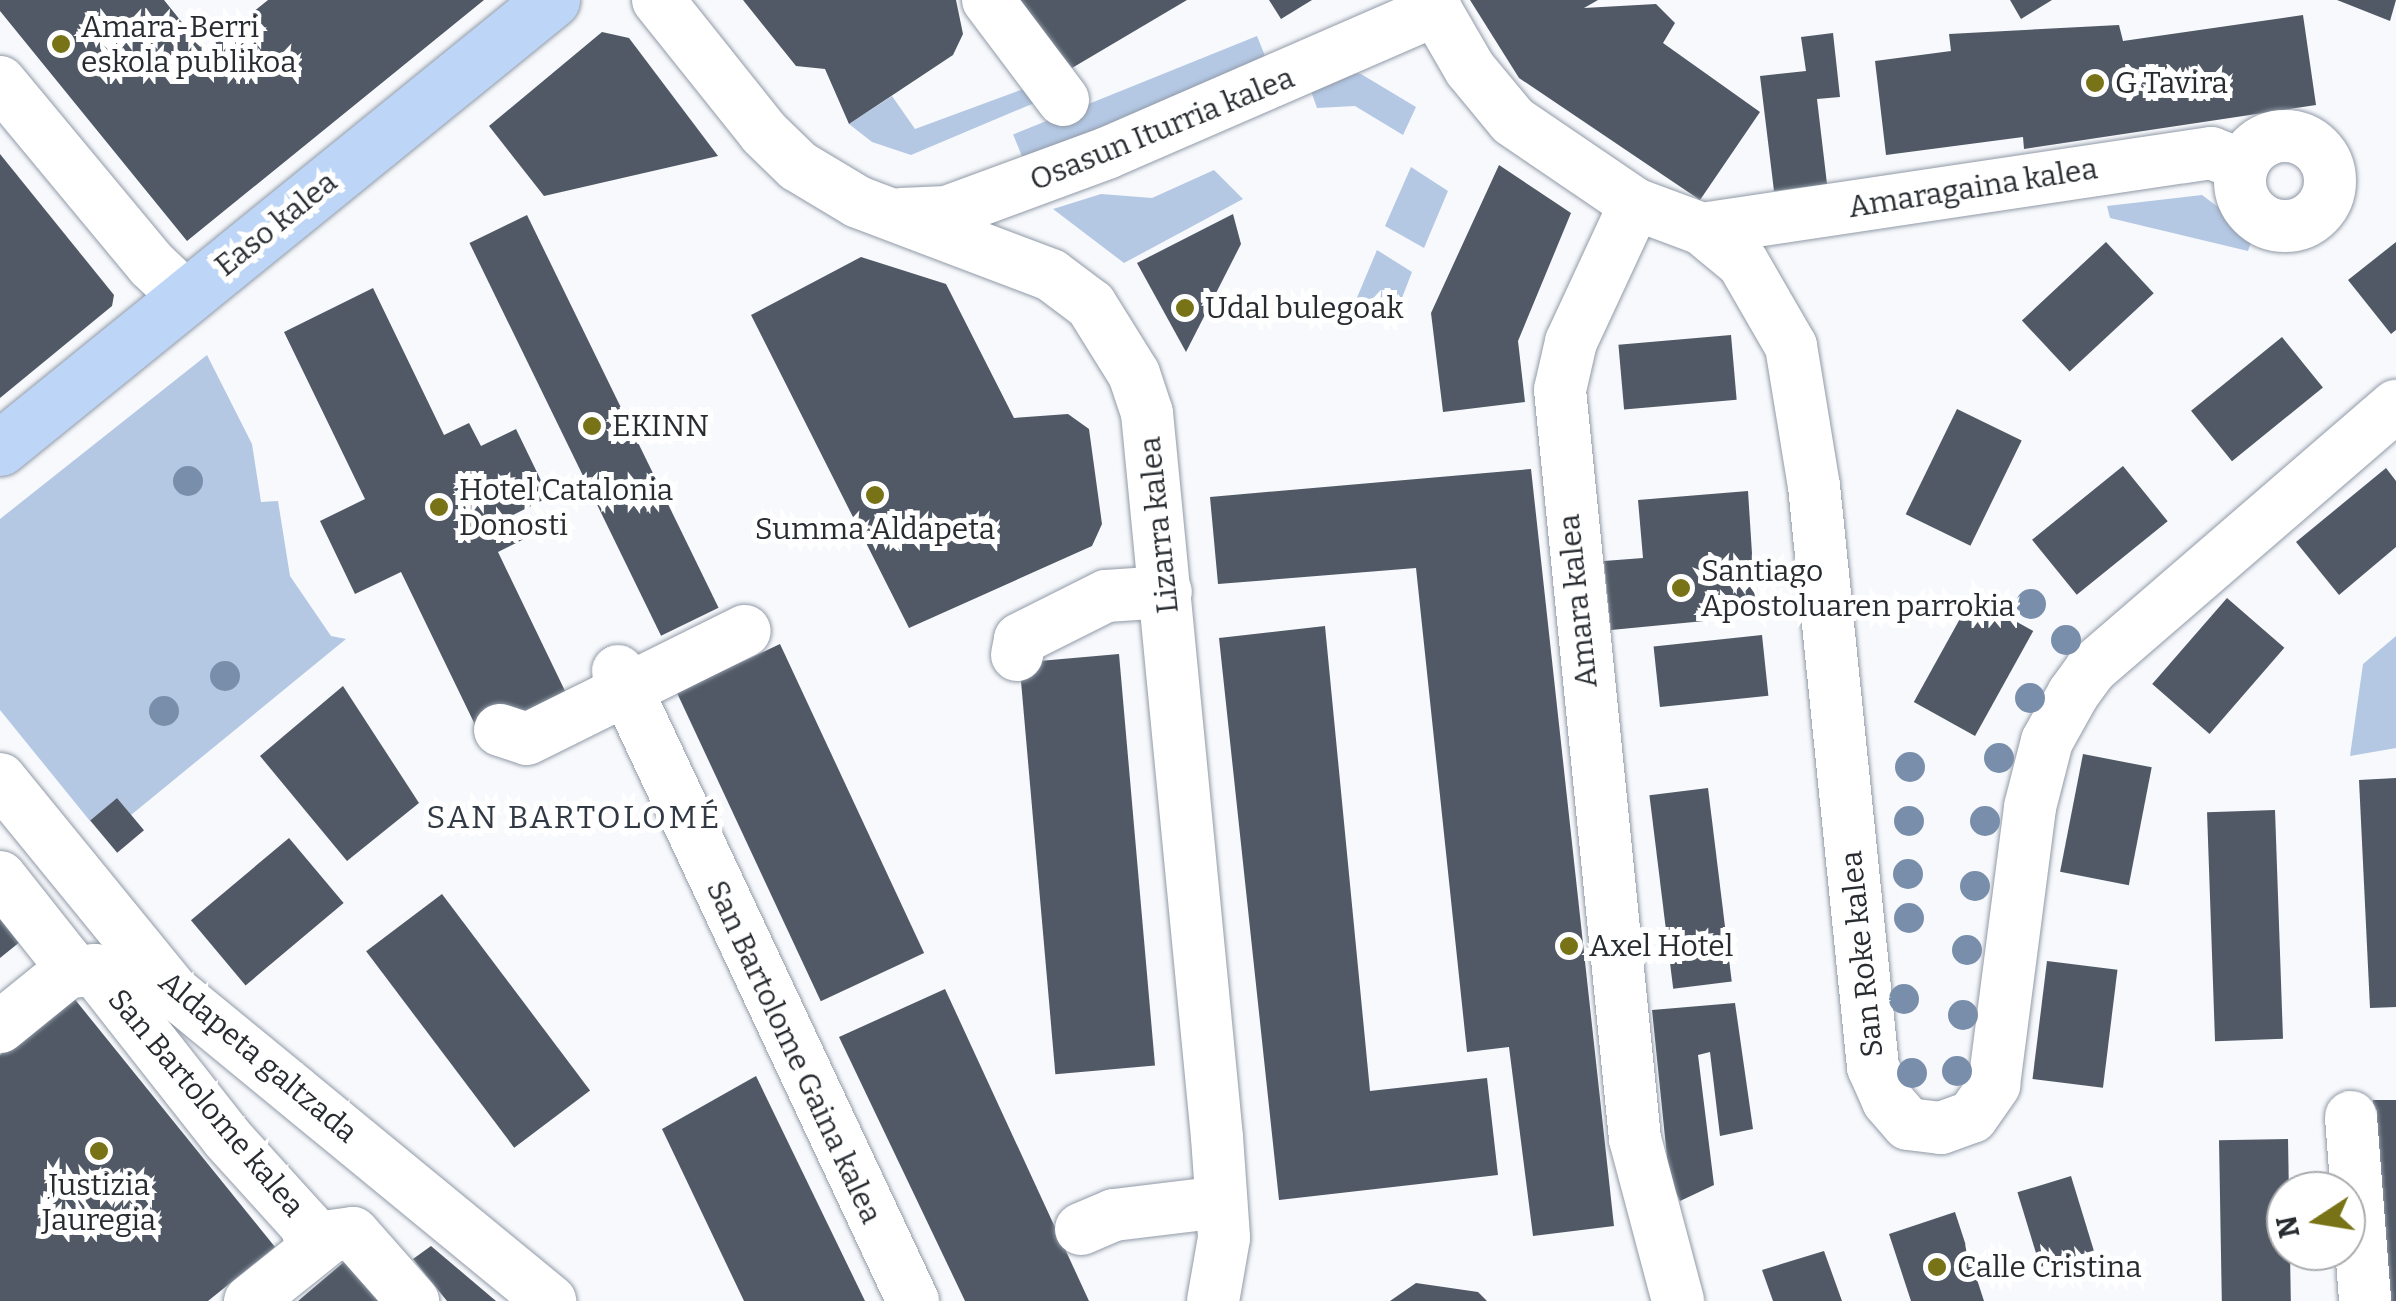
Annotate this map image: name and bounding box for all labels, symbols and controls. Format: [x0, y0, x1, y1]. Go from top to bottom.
place label: Amara-Berri eskola publikoa [81, 9, 297, 80]
marker: Amara-Berri eskola publikoa [50, 33, 72, 55]
street label: Osasun Iturria kalea [1025, 60, 1299, 198]
place label: G Tavira [2115, 65, 2228, 101]
marker: G Tavira [2084, 72, 2106, 94]
street label: Amaragaina kalea [1846, 151, 2100, 225]
street label: Easo kalea [208, 164, 344, 284]
place label: Udal bulegoak [1205, 290, 1404, 326]
marker: Udal bulegoak [1174, 297, 1196, 319]
place label: EKINN [612, 408, 709, 444]
marker: EKINN [581, 415, 603, 437]
street label: Lizarra kalea [1132, 435, 1186, 615]
place label: Hotel Catalonia Donosti [459, 472, 673, 542]
marker: Summa Aldapeta [864, 484, 886, 506]
marker: Hotel Catalonia Donosti [428, 496, 450, 518]
place label: Summa Aldapeta [755, 511, 995, 547]
street label: Amara kalea [1551, 512, 1605, 690]
place label: Santiago Apostoluaren parrokia [1701, 553, 2015, 624]
marker: Santiago Apostoluaren parrokia [1670, 577, 1692, 599]
district label: SAN BARTOLOMÉ [426, 798, 722, 836]
street label: San Roke kalea [1833, 849, 1891, 1059]
street label: San Bartolome Gaina kalea [699, 875, 889, 1229]
place label: Axel Hotel [1589, 928, 1733, 964]
marker: Axel Hotel [1558, 935, 1580, 957]
street label: Aldapeta galtzada [152, 964, 364, 1150]
street label: San Bartolome kalea [100, 982, 312, 1224]
marker: Justizia Jauregia [88, 1140, 110, 1162]
place label: Justizia Jauregia [42, 1167, 156, 1238]
north arrow [2266, 1171, 2366, 1271]
text: N [2270, 1213, 2307, 1241]
place label: Calle Cristina [1957, 1249, 2142, 1285]
marker: Calle Cristina [1926, 1256, 1948, 1278]

